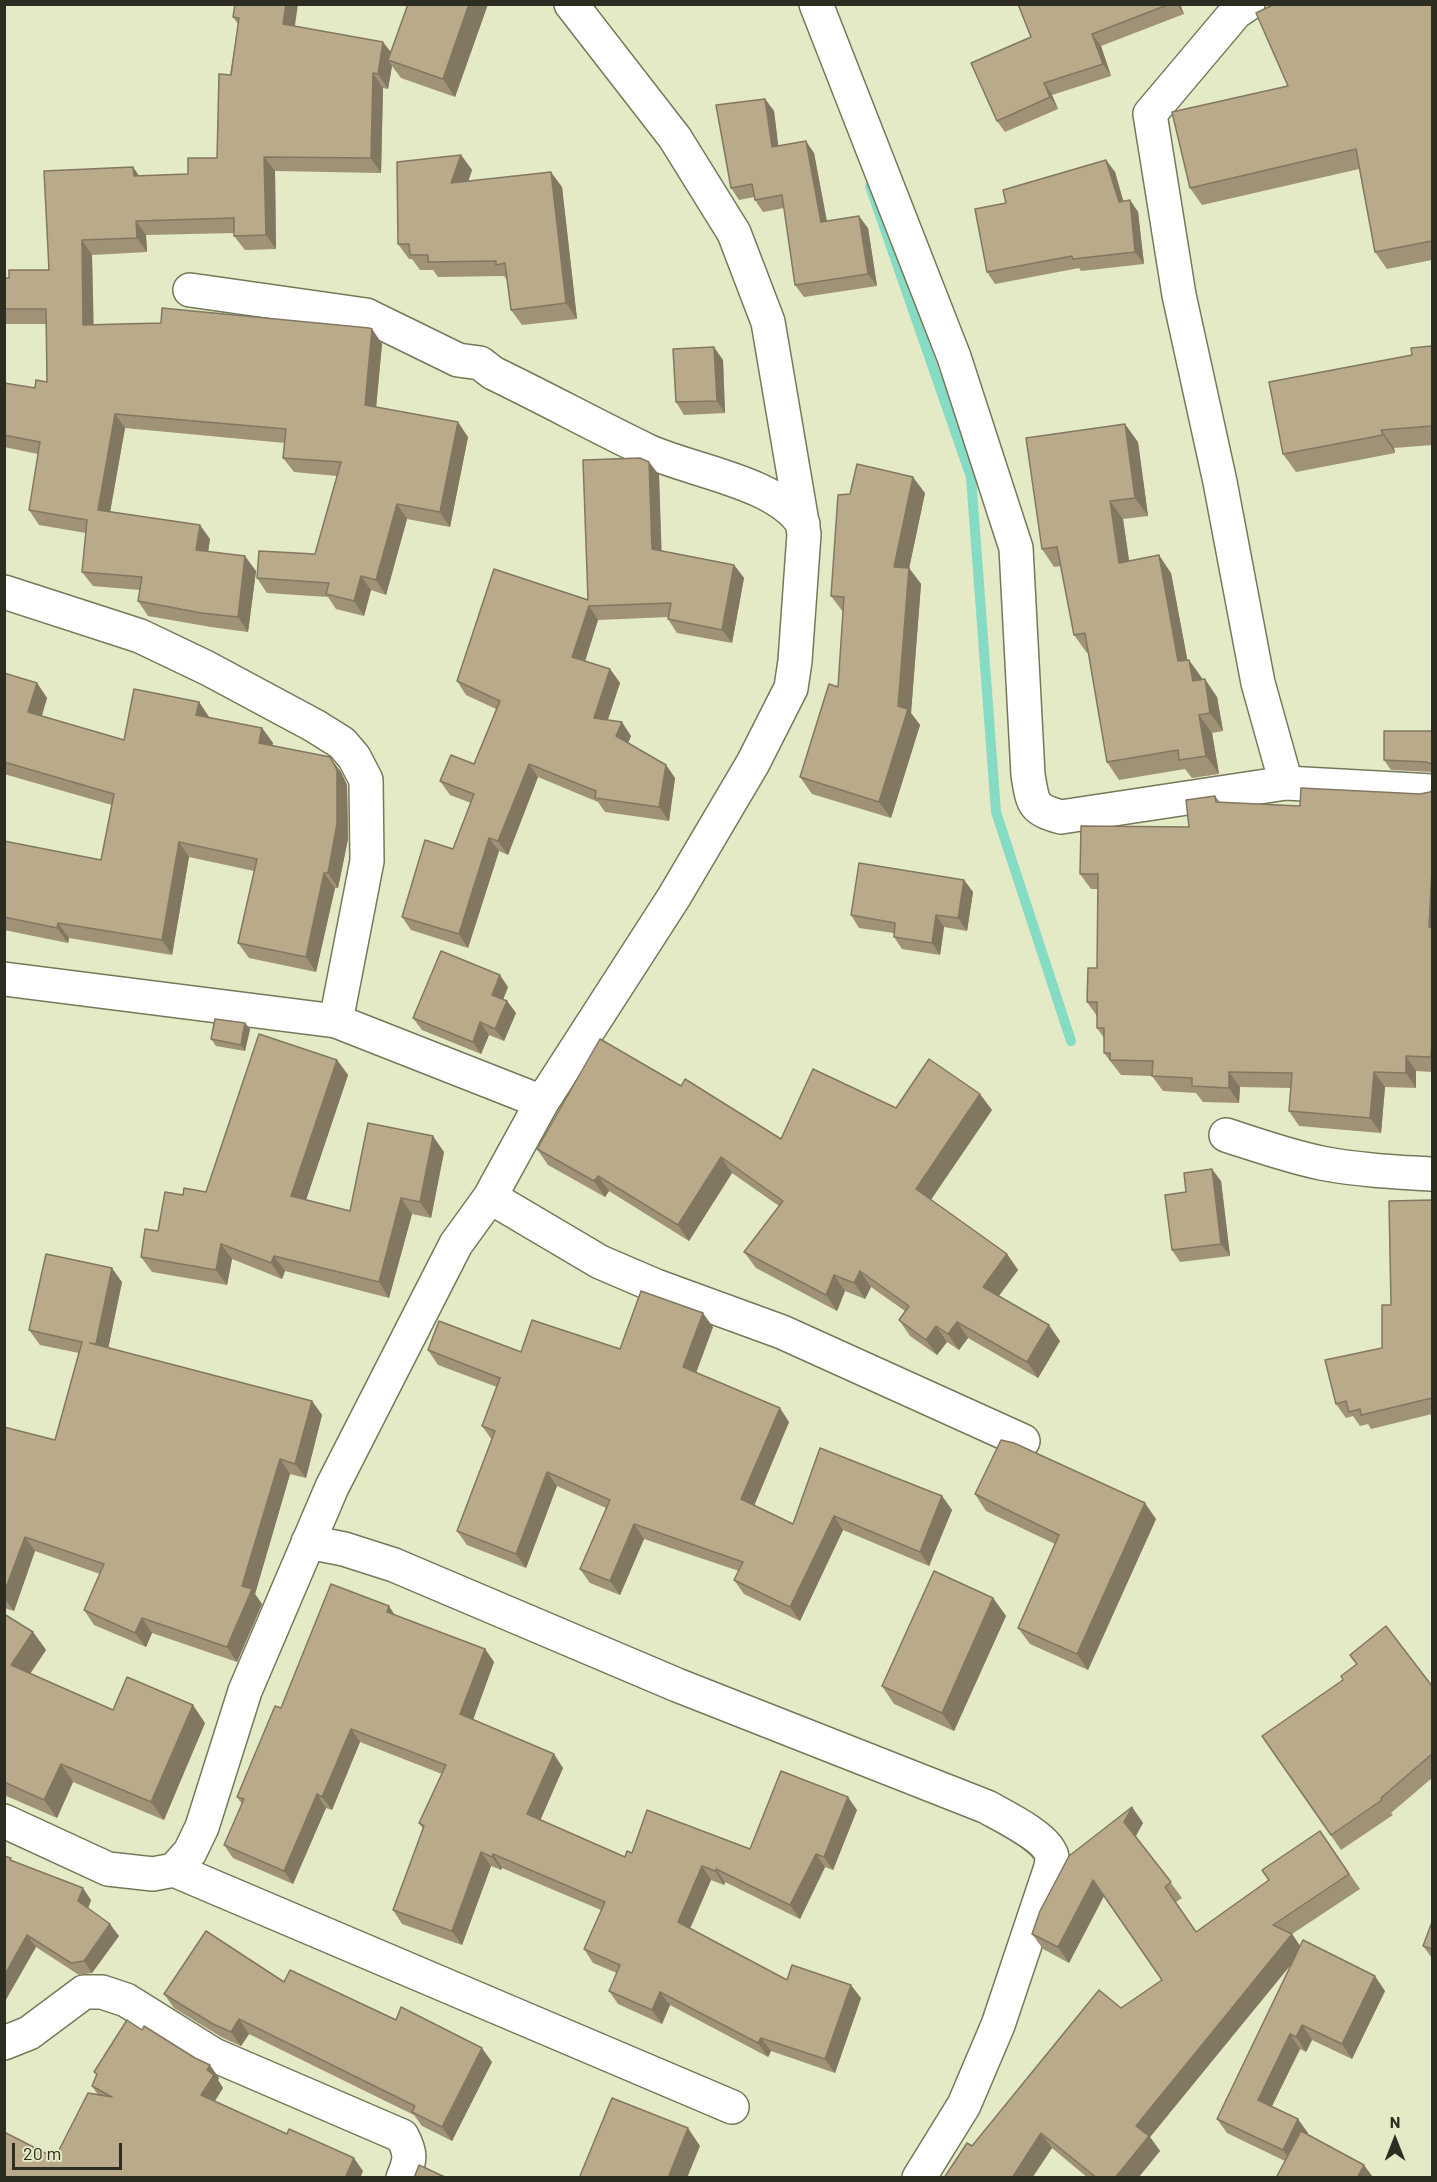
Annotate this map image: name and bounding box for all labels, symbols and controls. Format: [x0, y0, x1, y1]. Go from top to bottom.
north arrow [1365, 2110, 1425, 2170]
text: N [1390, 2112, 1400, 2131]
scale bar [15, 2131, 124, 2169]
text: 20 m [23, 2142, 61, 2164]

